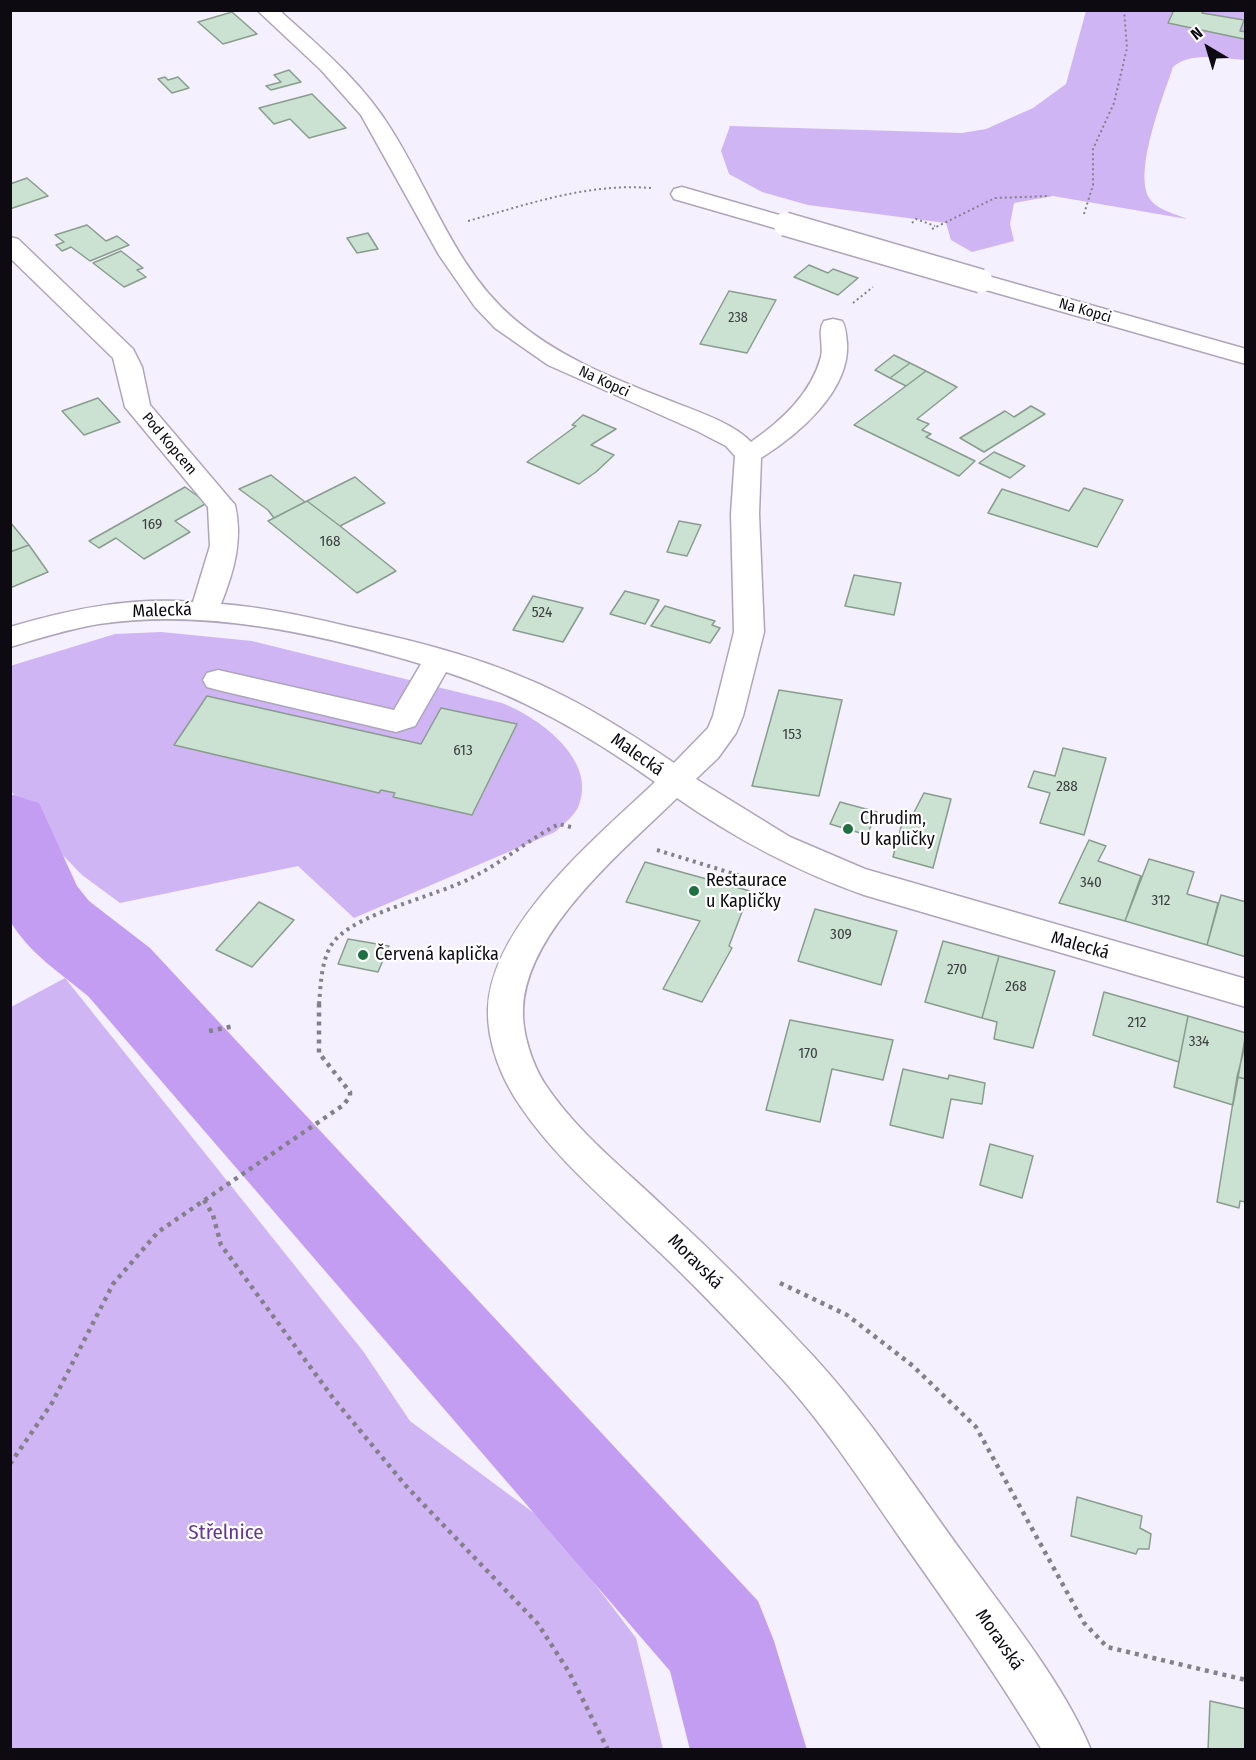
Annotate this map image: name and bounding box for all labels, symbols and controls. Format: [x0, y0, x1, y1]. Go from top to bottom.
north arrow [1178, 18, 1238, 78]
text: N [1187, 23, 1206, 44]
street label: Na Kopci [1057, 295, 1113, 327]
house number: 238 [728, 310, 748, 326]
street label: Na Kopci [576, 362, 632, 402]
street label: Pod Kopcem [138, 409, 200, 479]
house number: 169 [142, 516, 162, 534]
house number: 168 [320, 533, 340, 551]
street label: Malecká [132, 599, 192, 623]
house number: 524 [532, 604, 552, 622]
house number: 153 [782, 726, 802, 744]
street label: Malecká [606, 729, 668, 781]
house number: 613 [453, 742, 473, 760]
house number: 288 [1056, 778, 1078, 796]
place label: Chrudim, U kapličky [860, 808, 935, 850]
marker: Chrudim, U kapličky [841, 822, 855, 836]
place label: Restaurace u Kapličky [706, 870, 787, 912]
house number: 340 [1080, 874, 1102, 892]
marker: Restaurace u Kapličky [687, 884, 701, 898]
house number: 312 [1152, 892, 1170, 910]
house number: 309 [830, 926, 852, 944]
street label: Malecká [1048, 927, 1112, 965]
place label: Červená kaplička [375, 944, 499, 966]
marker: Červená kaplička [356, 948, 370, 962]
house number: 270 [947, 961, 967, 979]
house number: 268 [1005, 978, 1027, 996]
house number: 212 [1128, 1014, 1146, 1032]
house number: 334 [1189, 1033, 1209, 1051]
house number: 170 [798, 1045, 818, 1063]
street label: Moravská [663, 1230, 727, 1294]
park label: Střelnice [188, 1520, 264, 1546]
street label: Moravská [970, 1606, 1028, 1674]

